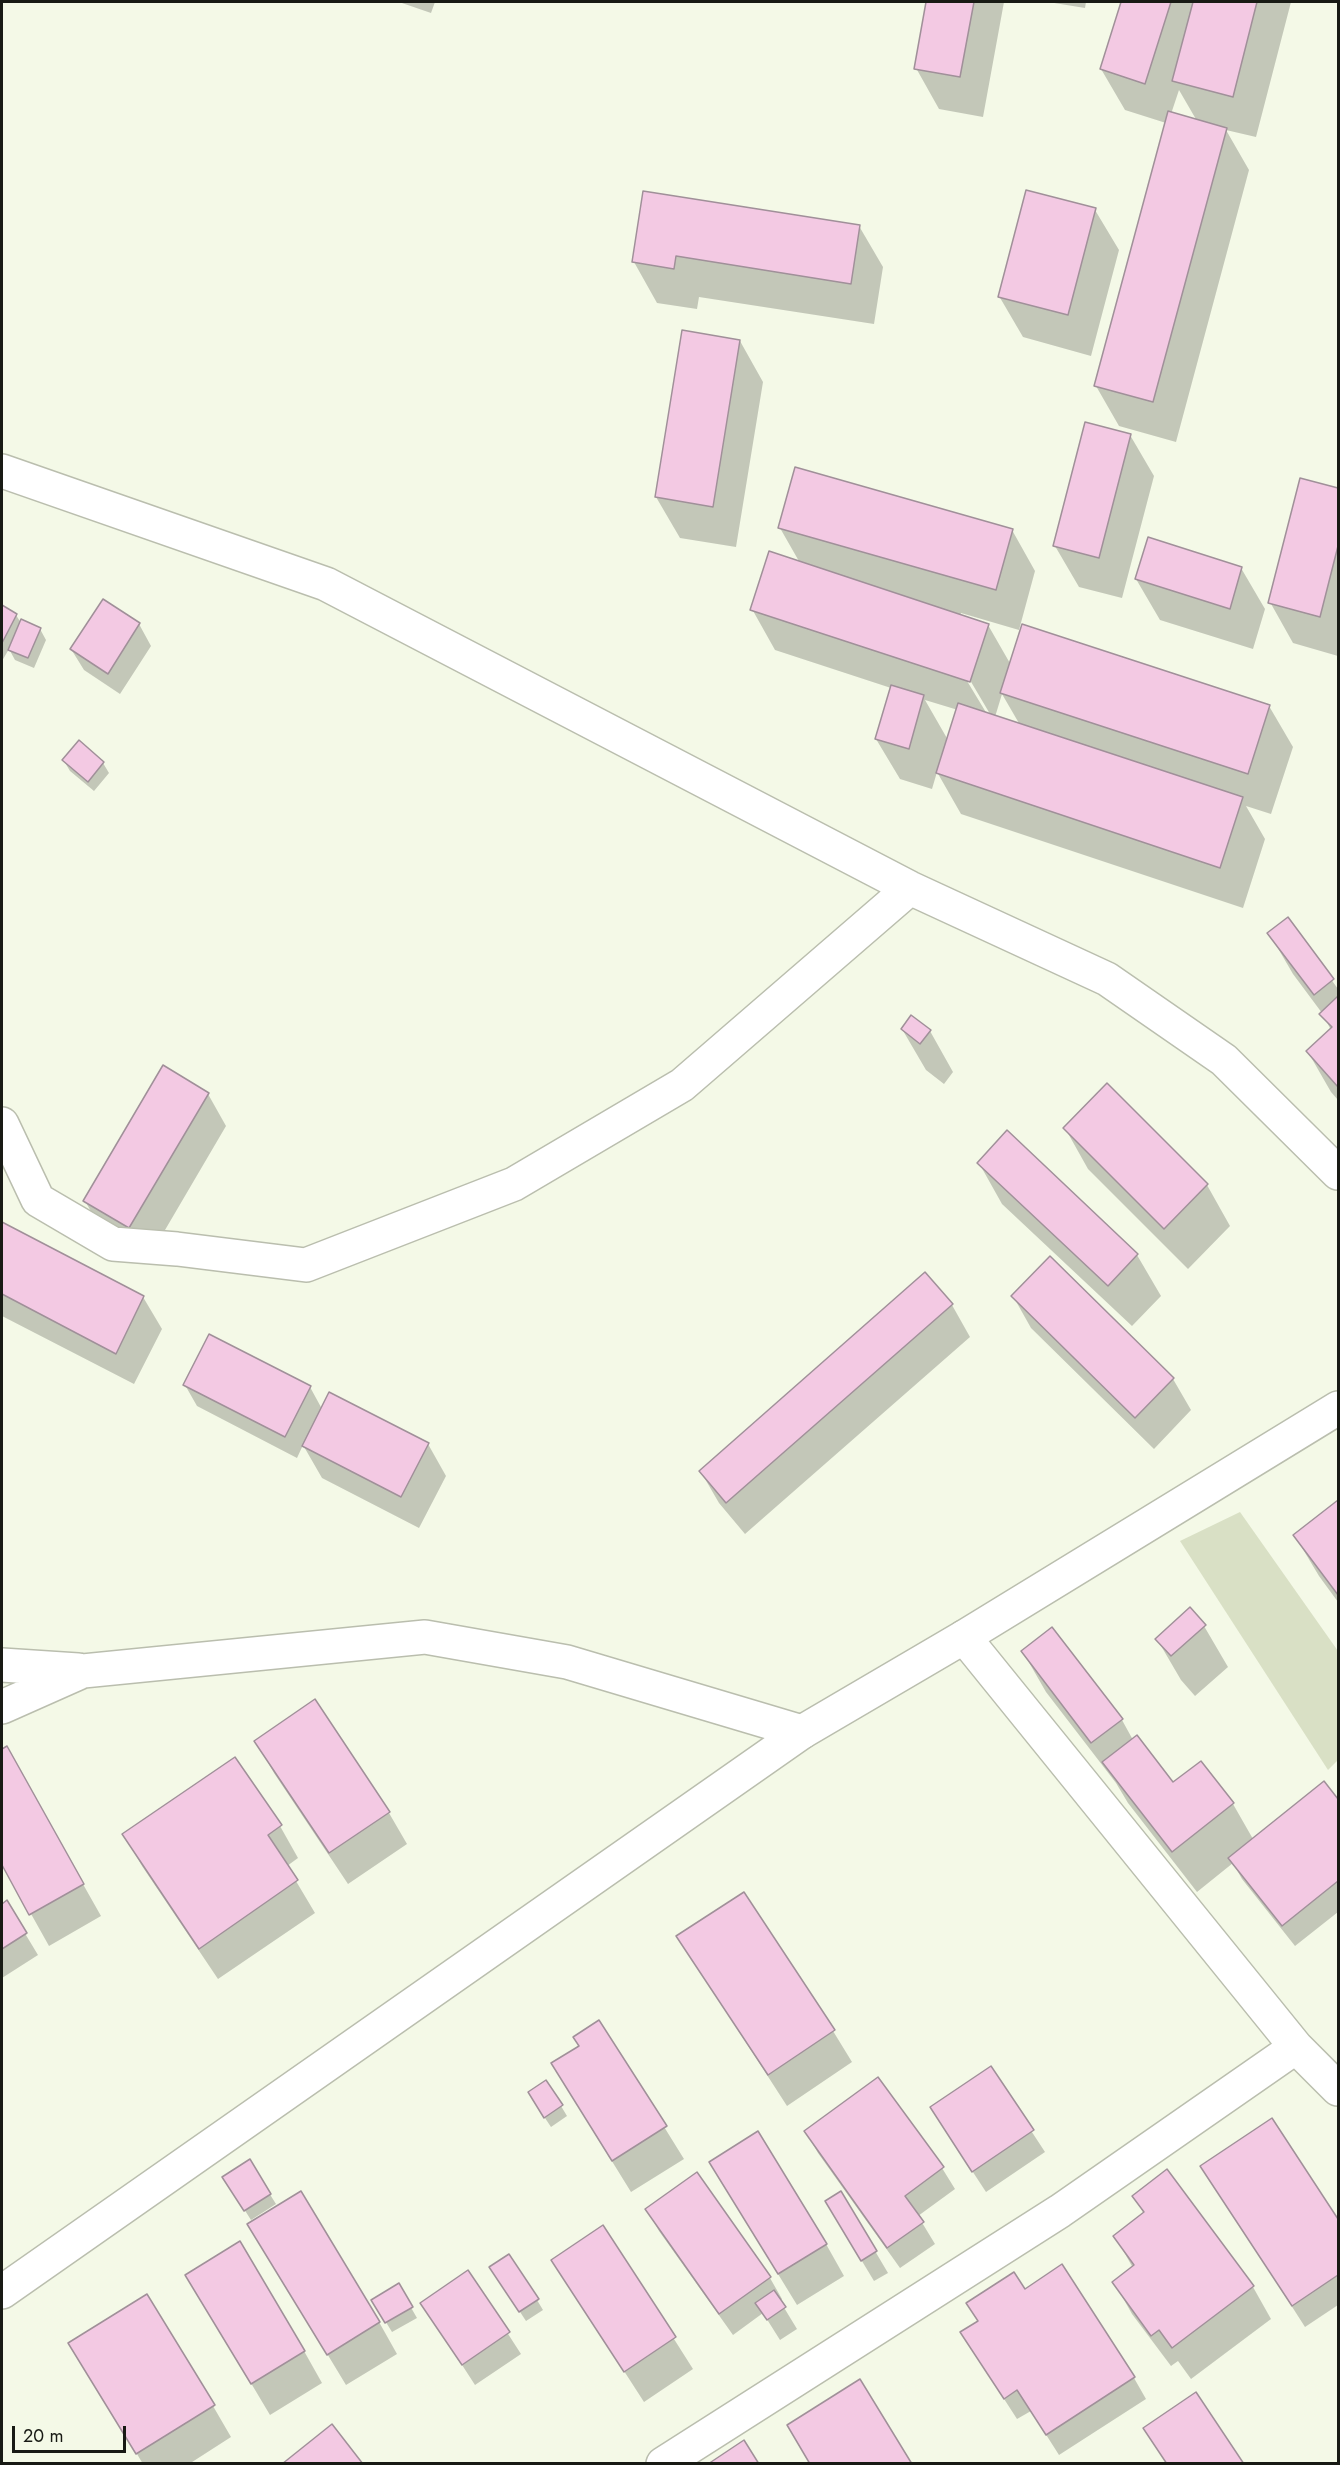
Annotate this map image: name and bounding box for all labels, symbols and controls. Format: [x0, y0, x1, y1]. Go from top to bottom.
scale bar [15, 2414, 129, 2452]
text: 20 m [23, 2423, 63, 2449]

